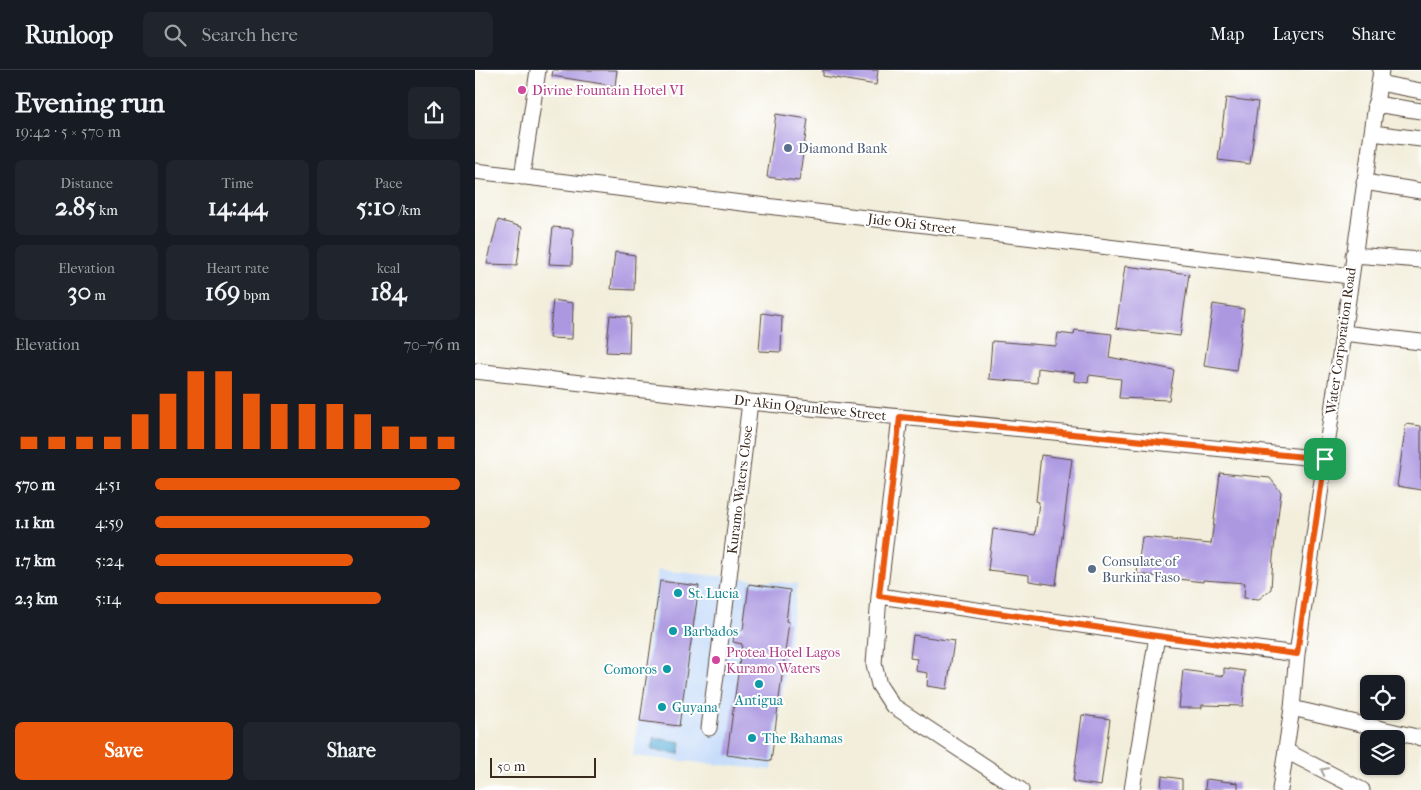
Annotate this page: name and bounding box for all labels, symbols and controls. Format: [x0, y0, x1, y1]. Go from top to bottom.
search box [143, 12, 493, 57]
text: Runloop [25, 21, 113, 49]
icon: search [161, 21, 189, 49]
text: Search here [201, 24, 298, 46]
text: Map [1210, 24, 1244, 45]
text: Layers [1272, 24, 1324, 45]
text: Share [1352, 24, 1396, 45]
place label: Divine Fountain Hotel VI [532, 82, 685, 99]
marker: Divine Fountain Hotel VI [516, 84, 528, 96]
text: Evening run [15, 86, 165, 119]
button: share [408, 87, 460, 139]
text: 19:42 · 5 × 570 m [15, 122, 121, 141]
place label: Diamond Bank [798, 140, 888, 157]
marker: Diamond Bank [782, 142, 794, 154]
text: Distance [60, 175, 113, 192]
text: Time [222, 175, 253, 192]
text: Pace [375, 175, 402, 192]
text: 2.85 [55, 192, 96, 221]
text: 14:44 [208, 192, 267, 221]
text: 5:10 [356, 192, 396, 221]
text: km [96, 202, 118, 219]
text: /km [396, 202, 421, 219]
street label: Jide Oki Street [866, 210, 957, 238]
text: Elevation [58, 260, 115, 277]
text: Heart rate [206, 260, 269, 277]
text: kcal [377, 260, 400, 277]
street label: Water Corporation Road [1322, 266, 1360, 417]
text: 30 [67, 277, 91, 306]
text: 169 [205, 277, 240, 306]
text: 184 [370, 277, 407, 306]
text: m [91, 287, 106, 304]
text: bpm [240, 287, 270, 304]
text: Elevation [15, 335, 80, 354]
text: 70–76 m [403, 335, 460, 354]
street label: Dr Akin Ogunlewe Street [733, 392, 887, 424]
street label: Kuramo Waters Close [724, 425, 756, 555]
pin [1304, 438, 1346, 480]
icon: arrive [1311, 445, 1339, 473]
text: 570 m [15, 475, 55, 494]
text: 4:51 [95, 475, 121, 494]
text: 1.1 km [15, 513, 54, 532]
text: 4:59 [95, 513, 124, 532]
text: 1.7 km [15, 551, 56, 570]
text: 5:24 [95, 551, 123, 570]
place label: Consulate of Burkina Faso [1102, 553, 1180, 586]
marker: Consulate of Burkina Faso [1086, 563, 1098, 575]
place label: St. Lucia [688, 585, 740, 602]
marker: St. Lucia [672, 587, 684, 599]
text: 2.3 km [15, 589, 58, 608]
text: 5:14 [95, 589, 121, 608]
place label: Barbados [683, 623, 738, 640]
marker: Barbados [667, 625, 679, 637]
place label: Protea Hotel Lagos Kuramo Waters [726, 644, 840, 677]
marker: Protea Hotel Lagos Kuramo Waters [710, 654, 722, 666]
place label: Comoros [604, 661, 657, 678]
marker: Comoros [661, 663, 673, 675]
map controls [1360, 675, 1405, 775]
button: locate [1360, 675, 1405, 720]
marker: Antigua [753, 678, 765, 690]
place label: Antigua [734, 692, 784, 709]
place label: Guyana [672, 699, 719, 716]
marker: Guyana [656, 701, 668, 713]
button: Save [15, 722, 233, 780]
button: Share [243, 722, 460, 780]
place label: The Bahamas [762, 730, 843, 747]
button: layers [1360, 730, 1405, 775]
marker: The Bahamas [746, 732, 758, 744]
scale bar [490, 755, 596, 778]
text: 50 m [497, 758, 525, 775]
one-way arrow [1320, 767, 1329, 777]

